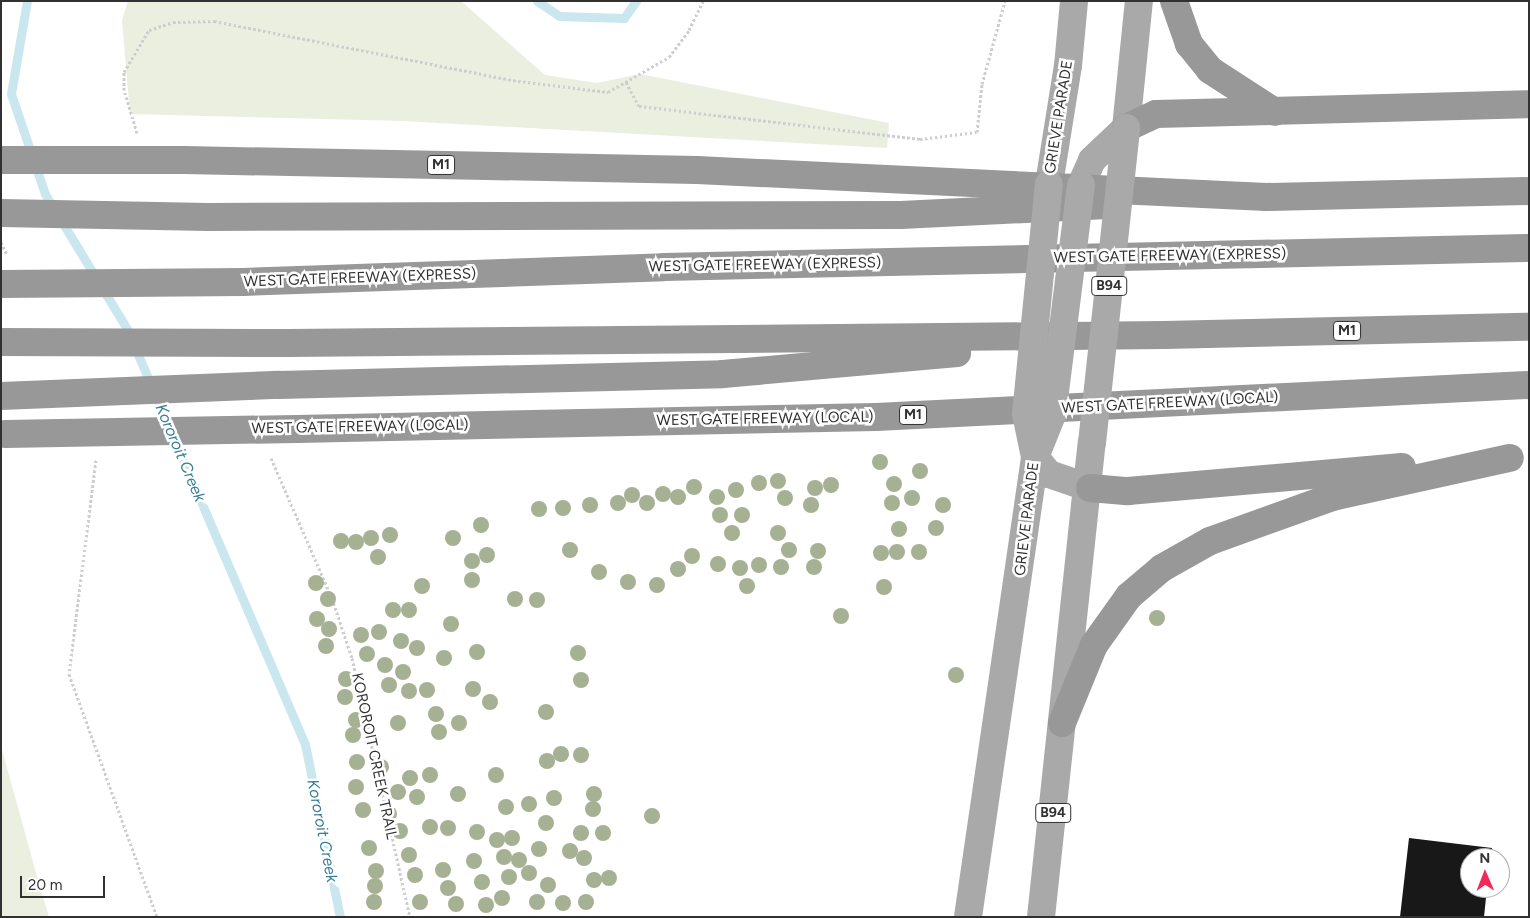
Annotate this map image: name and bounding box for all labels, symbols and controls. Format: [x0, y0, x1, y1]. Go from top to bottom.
street label: GRIEVE PARADE [1041, 59, 1077, 175]
road number: M1 [426, 154, 456, 176]
street label: WEST GATE FREEWAY (EXPRESS) [1054, 245, 1286, 267]
street label: WEST GATE FREEWAY (EXPRESS) [649, 254, 881, 276]
street label: WEST GATE FREEWAY (EXPRESS) [243, 265, 477, 291]
road number: B94 [1090, 274, 1128, 298]
road number: M1 [1332, 320, 1362, 342]
street label: WEST GATE FREEWAY (LOCAL) [1061, 388, 1279, 418]
water label: Kororoit Creek [151, 401, 209, 505]
road number: M1 [898, 404, 928, 426]
street label: WEST GATE FREEWAY (LOCAL) [656, 408, 874, 430]
street label: WEST GATE FREEWAY (LOCAL) [251, 416, 469, 438]
street label: GRIEVE PARADE [1011, 461, 1043, 577]
street label: KOROROIT CREEK TRAIL [348, 671, 400, 841]
water label: Kororoit Creek [303, 778, 341, 884]
road number: B94 [1034, 801, 1072, 824]
north arrow [1460, 848, 1510, 898]
text: N [1479, 850, 1490, 867]
scale bar [22, 866, 108, 898]
text: 20 m [28, 876, 62, 894]

